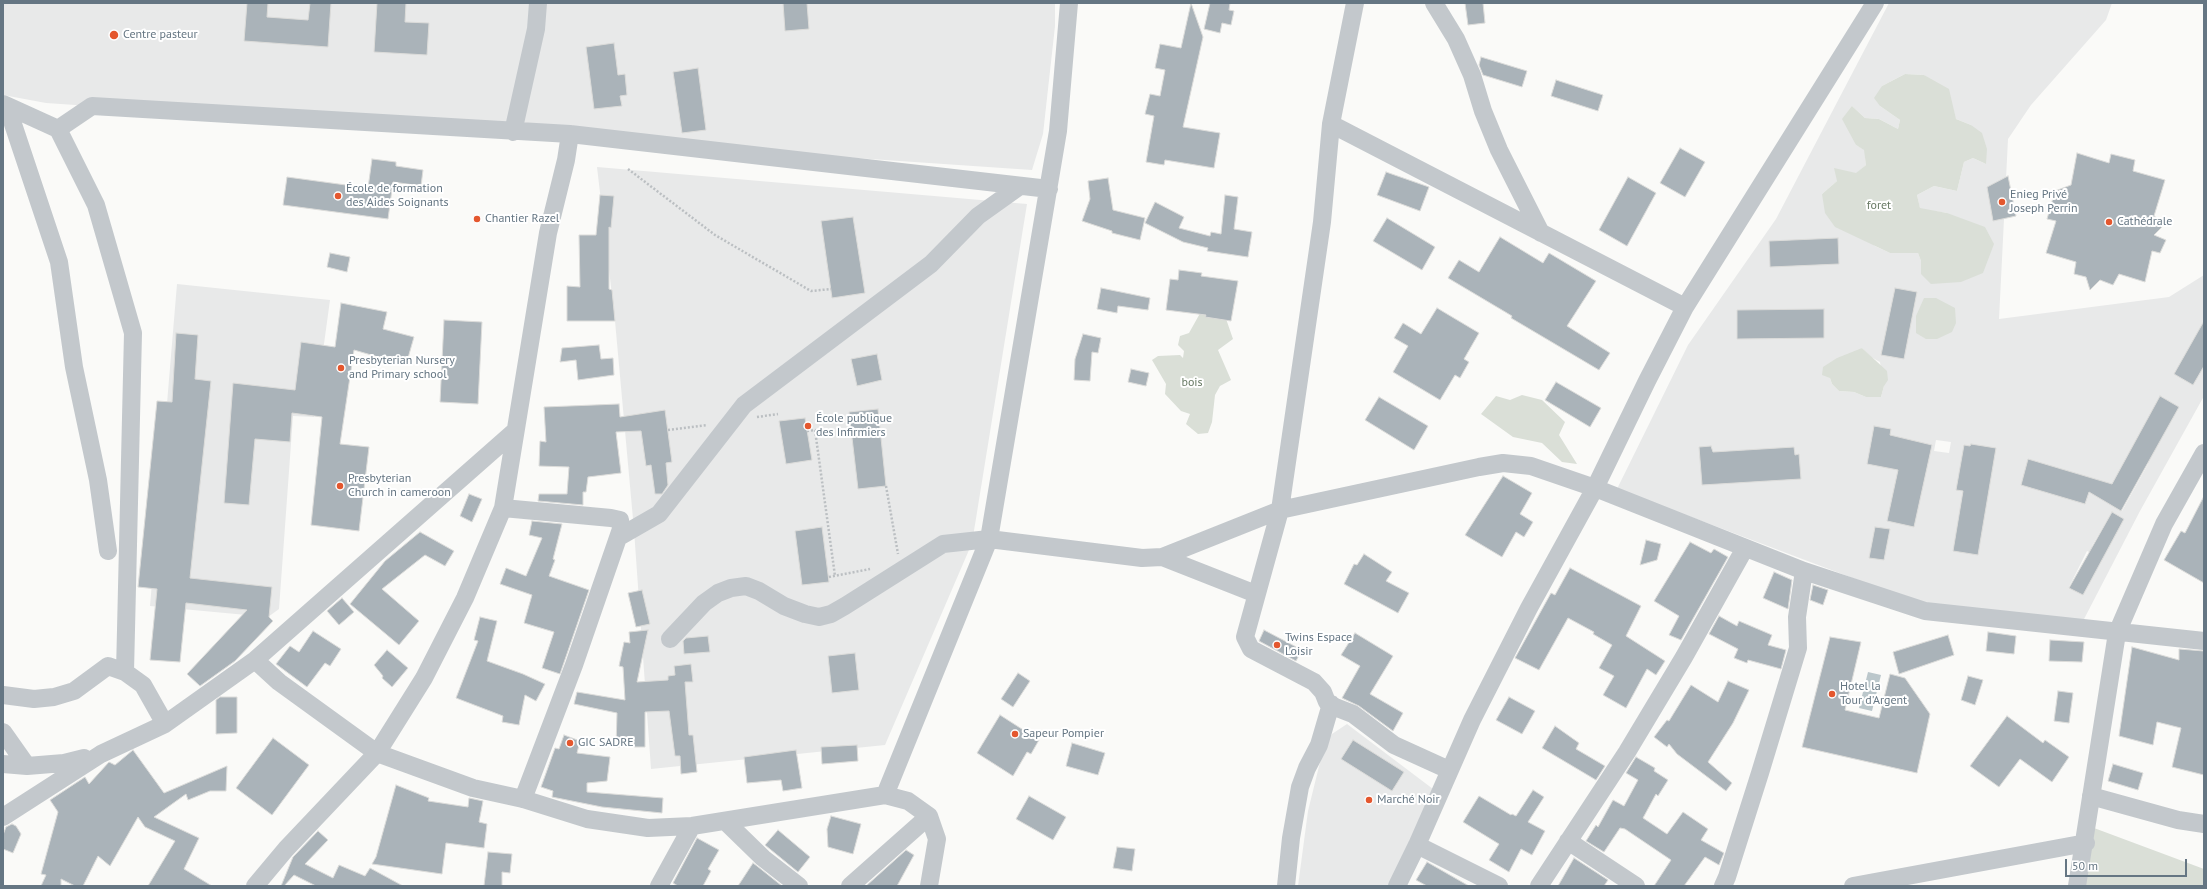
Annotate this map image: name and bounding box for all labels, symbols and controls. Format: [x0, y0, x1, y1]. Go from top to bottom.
place label: Centre pasteur [123, 28, 198, 42]
marker: Centre pasteur [108, 29, 120, 41]
place label: École de formation des Aides Soignants [346, 182, 449, 210]
place label: Enieg Privé Joseph Perrin [2010, 188, 2078, 216]
marker: École de formation des Aides Soignants [333, 191, 343, 201]
marker: Enieg Privé Joseph Perrin [1997, 197, 2007, 207]
park label: foret [1867, 199, 1891, 213]
place label: Chantier Razel [485, 212, 559, 226]
marker: Chantier Razel [472, 214, 482, 224]
place label: Cathédrale [2117, 215, 2172, 229]
marker: Cathédrale [2104, 217, 2114, 227]
place label: Presbyterian Nursery and Primary school [349, 354, 455, 382]
marker: Presbyterian Nursery and Primary school [336, 363, 346, 373]
park label: bois [1181, 376, 1203, 390]
place label: École publique des Infirmiers [816, 412, 892, 440]
marker: École publique des Infirmiers [803, 421, 813, 431]
place label: Presbyterian Church in cameroon [348, 472, 451, 500]
marker: Presbyterian Church in cameroon [335, 481, 345, 491]
place label: Twins Espace Loisir [1285, 631, 1352, 659]
marker: Twins Espace Loisir [1272, 640, 1282, 650]
place label: Hotel la Tour d'Argent [1840, 680, 1907, 708]
marker: Hotel la Tour d'Argent [1827, 689, 1837, 699]
place label: Sapeur Pompier [1023, 727, 1104, 741]
marker: Sapeur Pompier [1010, 729, 1020, 739]
place label: GIC SADRE [578, 736, 634, 750]
marker: GIC SADRE [565, 738, 575, 748]
place label: Marché Noir [1377, 793, 1440, 807]
marker: Marché Noir [1364, 795, 1374, 805]
scale bar [2067, 851, 2189, 877]
text: 50 m [2072, 858, 2098, 873]

